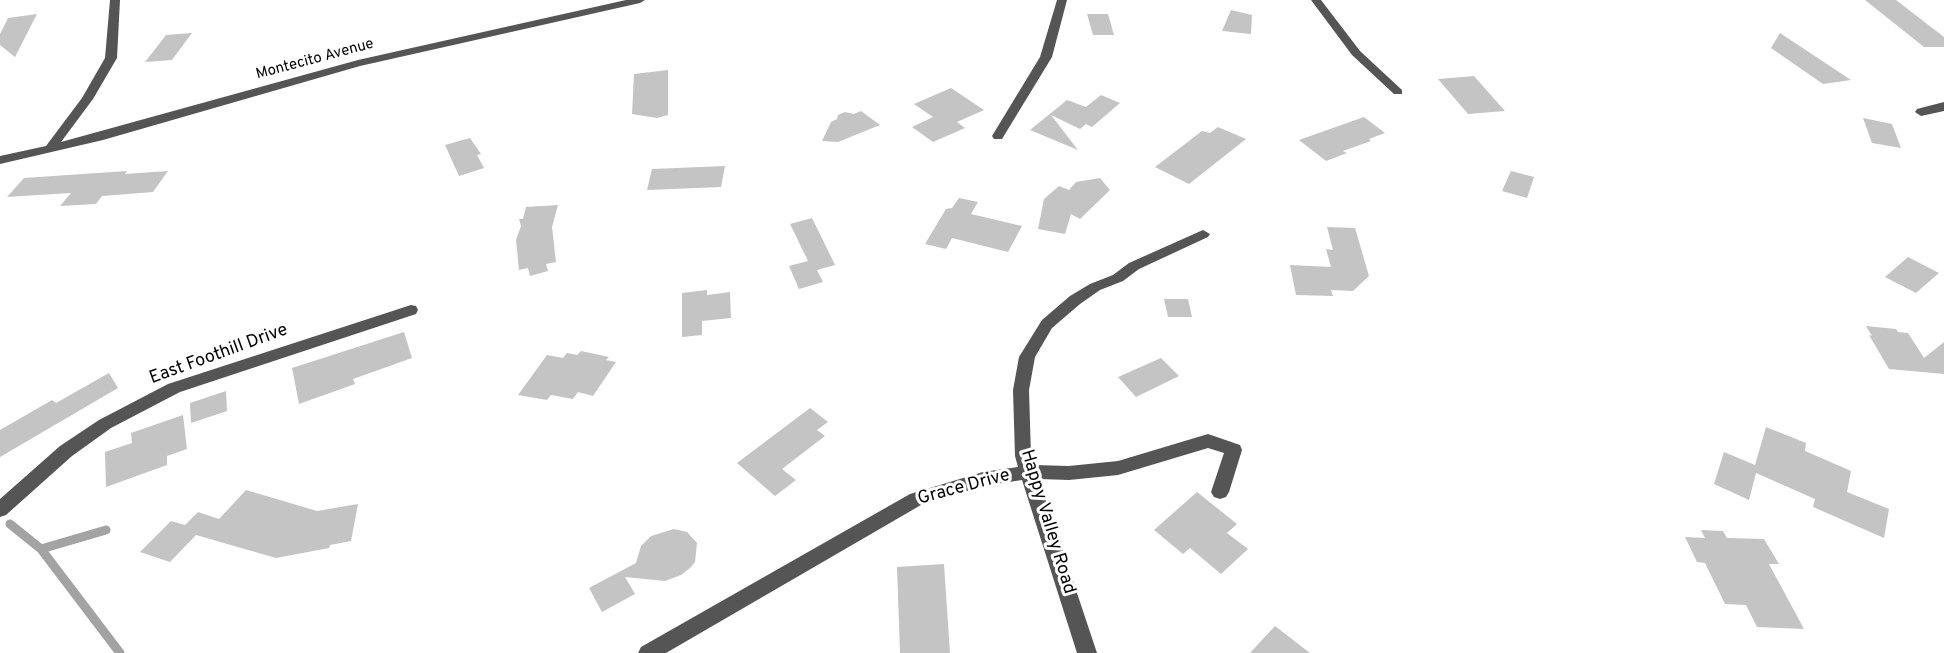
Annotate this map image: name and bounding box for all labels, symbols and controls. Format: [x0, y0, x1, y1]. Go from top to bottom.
street label: Montecito Avenue [254, 36, 376, 84]
street label: East Foothill Drive [147, 320, 291, 390]
street label: Happy Valley Road [1015, 447, 1079, 597]
street label: Grace Drive [916, 465, 1012, 511]

